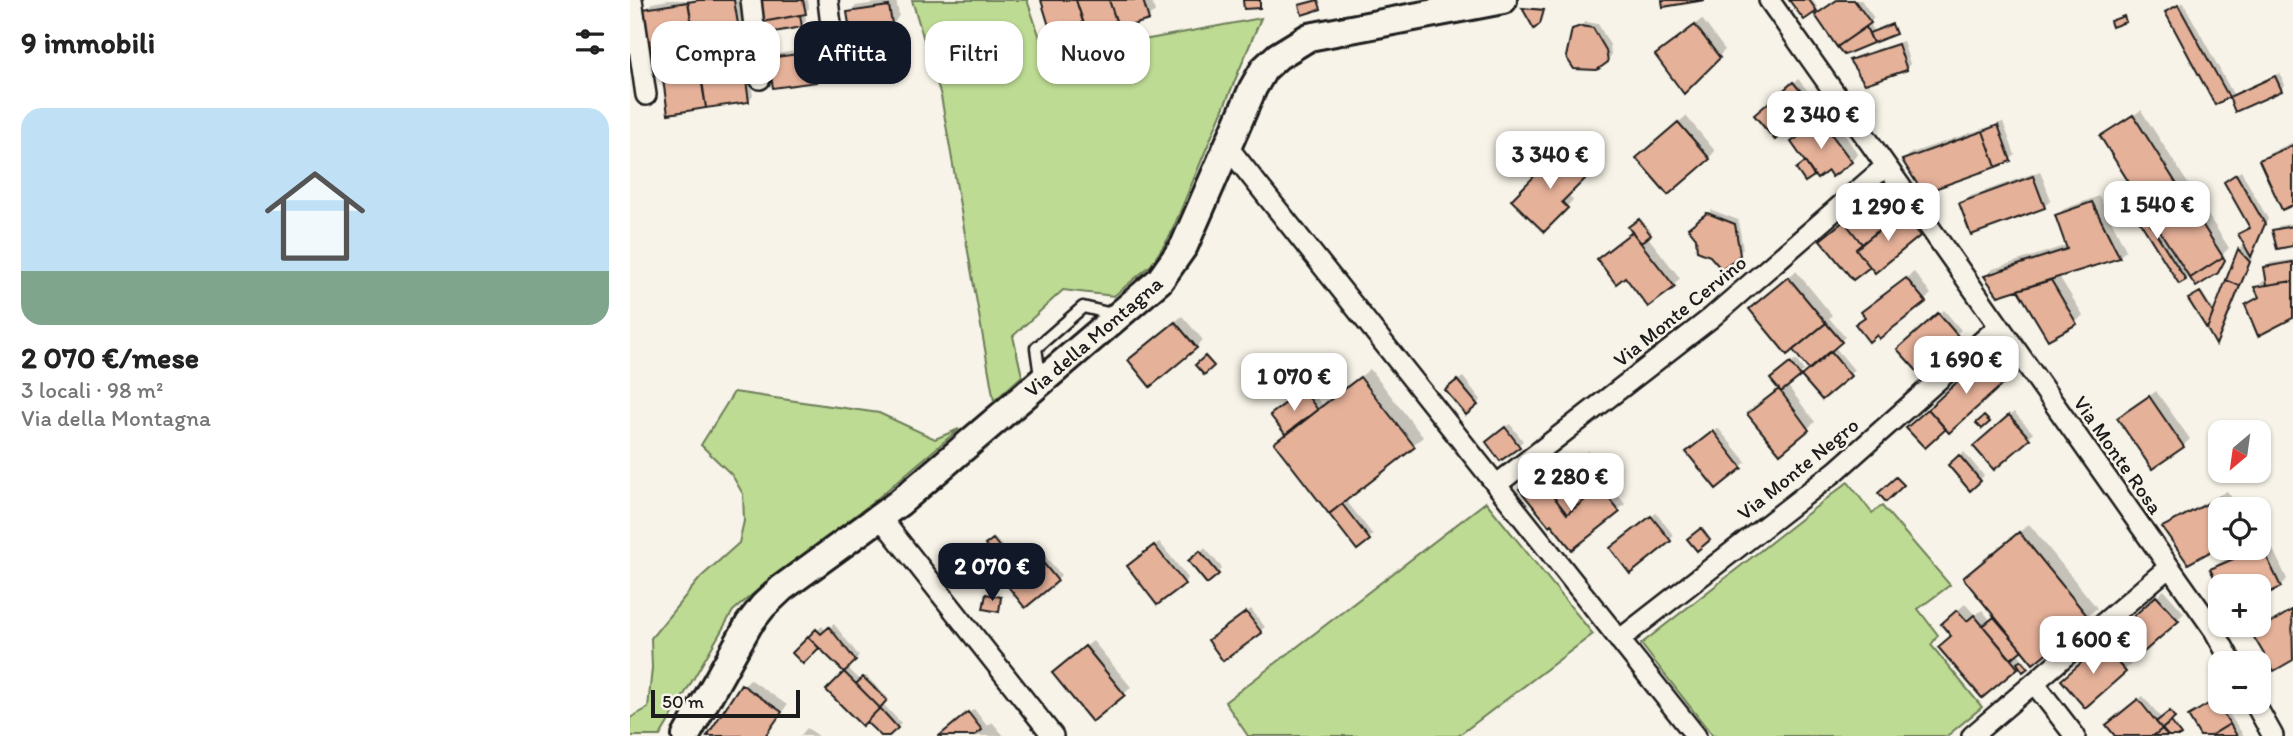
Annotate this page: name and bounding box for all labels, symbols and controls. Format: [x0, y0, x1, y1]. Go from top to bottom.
chip: Compra [651, 21, 780, 84]
chip: Affitta [794, 21, 911, 84]
chip: Filtri [925, 21, 1023, 84]
chip: Nuovo [1037, 21, 1150, 84]
icon: filters [571, 23, 609, 61]
text: 9 immobili [21, 24, 155, 61]
pin: 2 340 € [1756, 92, 1886, 151]
text: 2 340 € [1783, 100, 1859, 128]
pin: 3 340 € [1485, 132, 1615, 191]
text: 3 340 € [1512, 140, 1588, 168]
icon: home [252, 153, 378, 279]
pin: 1 540 € [2092, 182, 2222, 241]
pin: 1 290 € [1823, 184, 1953, 243]
text: 1 540 € [2120, 190, 2194, 218]
text: 1 290 € [1852, 192, 1924, 220]
street label: Via Monte Cervino [1608, 249, 1751, 372]
street label: Via della Montagna [1019, 270, 1167, 402]
pin: 1 690 € [1901, 336, 2031, 396]
text: 2 070 €/mese [21, 339, 199, 376]
text: 1 690 € [1930, 345, 2002, 373]
pin: 1 070 € [1229, 354, 1359, 413]
text: 1 070 € [1257, 362, 1331, 390]
text: 3 locali · 98 m² [21, 376, 163, 404]
street label: Via Monte Rosa [2068, 391, 2169, 519]
text: Via della Montagna [21, 404, 211, 432]
street label: Via Monte Negro [1732, 412, 1863, 525]
north arrow [2208, 420, 2272, 483]
map controls [2208, 420, 2271, 714]
pin: 2 280 € [1506, 454, 1636, 513]
text: 2 280 € [1534, 462, 1608, 490]
button: locate [2208, 497, 2271, 560]
pin: 2 070 € [927, 544, 1057, 603]
text: 2 070 € [954, 552, 1030, 580]
button: + [2208, 574, 2271, 637]
pin: 1 600 € [2028, 616, 2158, 676]
text: 1 600 € [2056, 625, 2130, 653]
button: − [2208, 651, 2271, 714]
scale bar [651, 687, 800, 719]
text: 50 m [662, 690, 704, 713]

